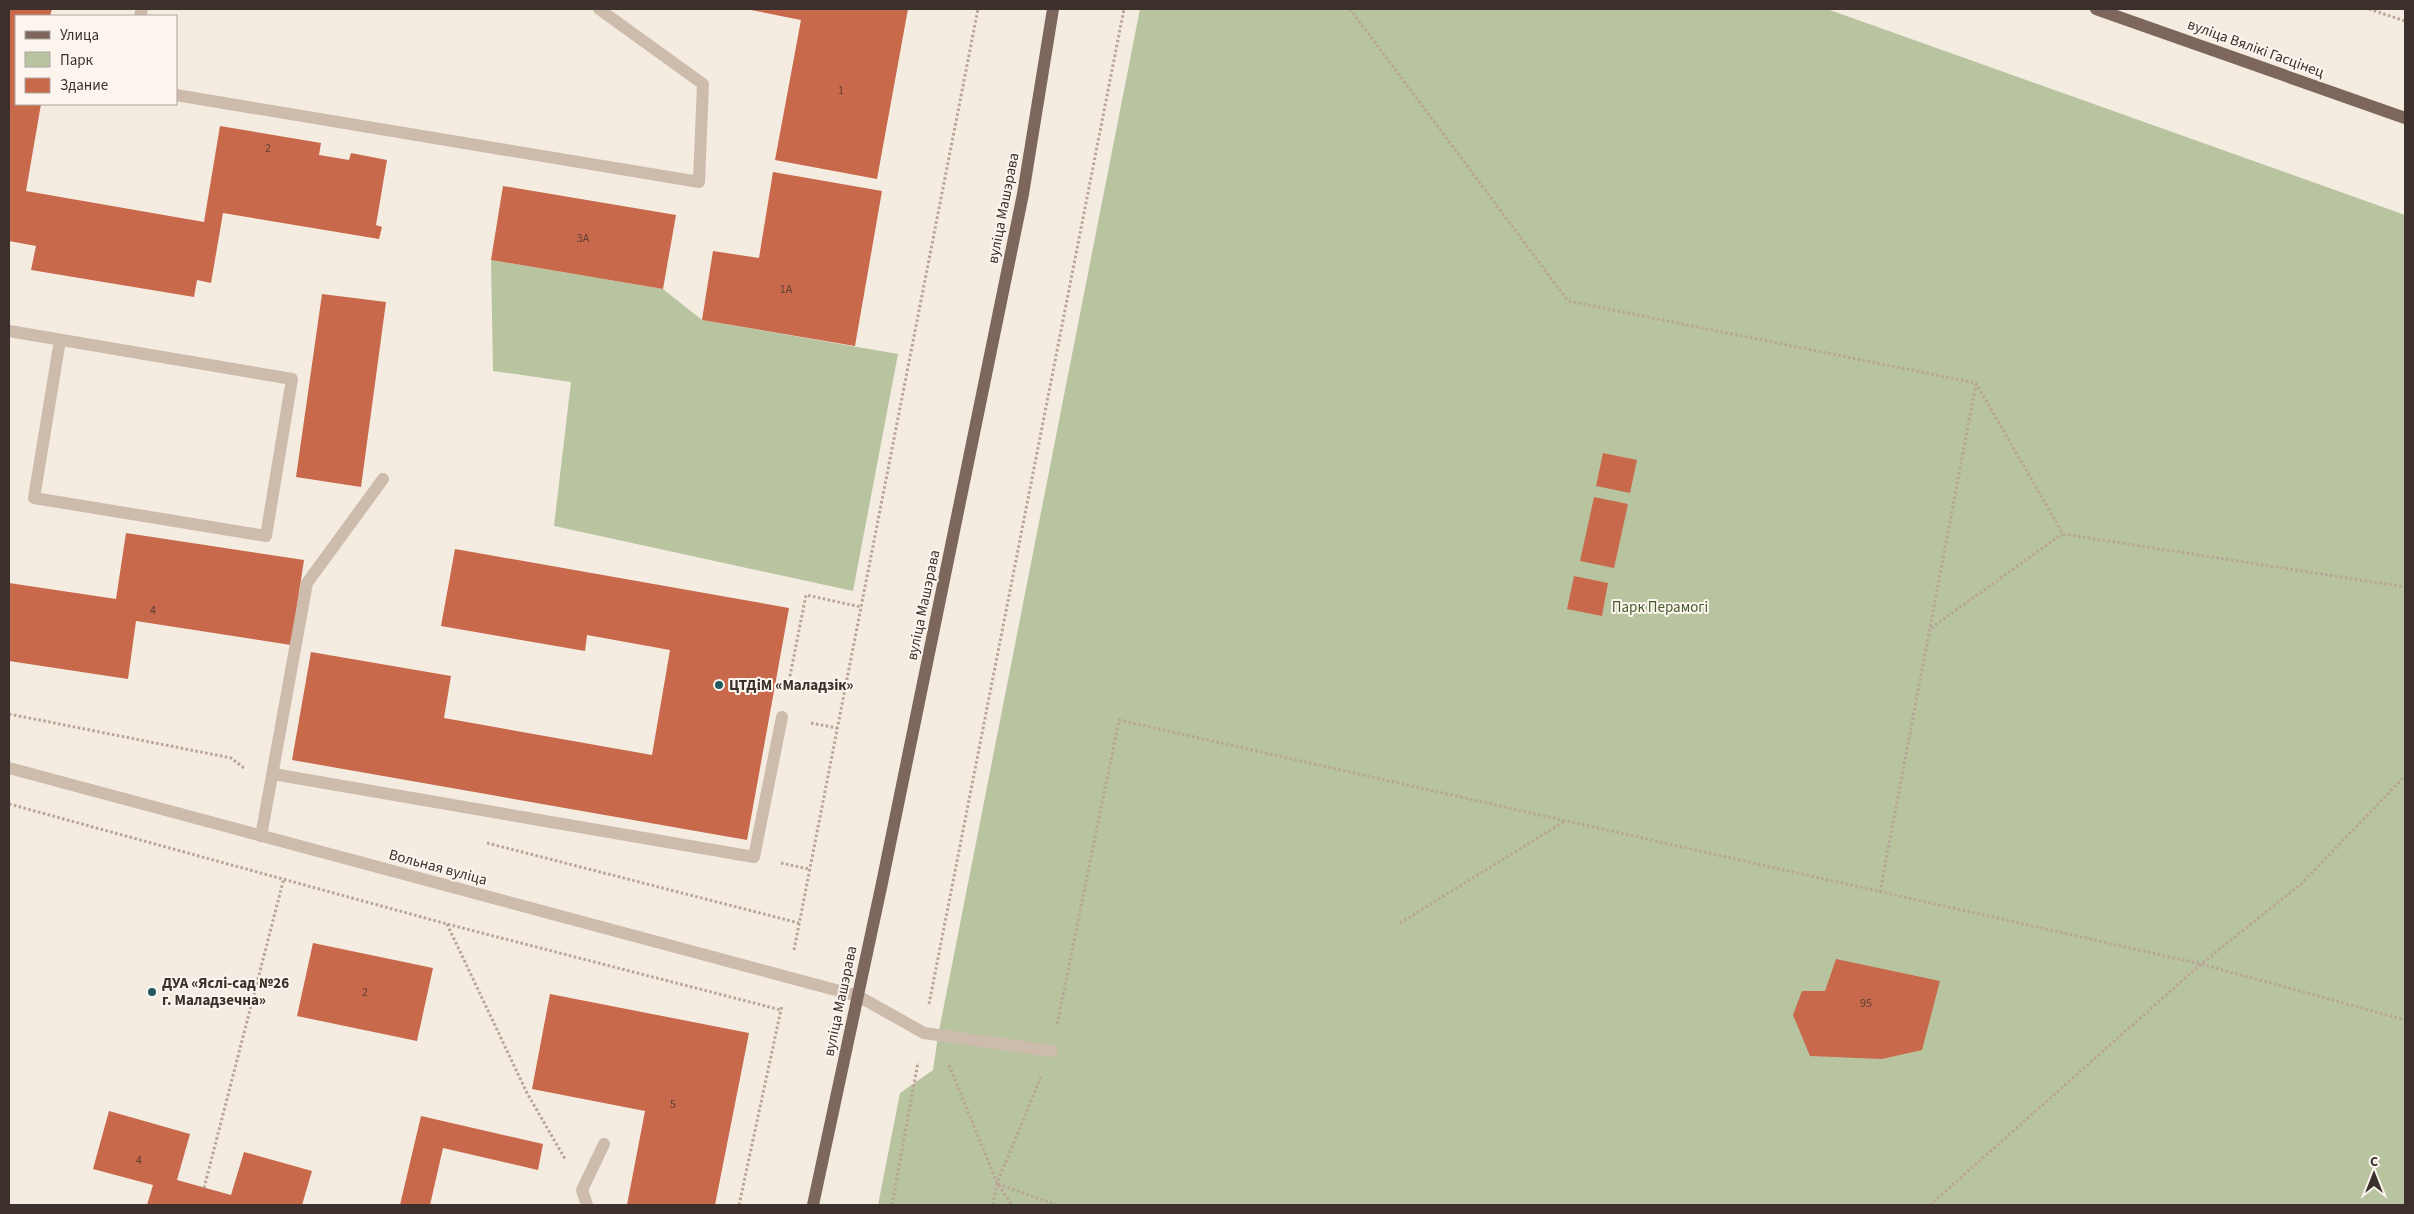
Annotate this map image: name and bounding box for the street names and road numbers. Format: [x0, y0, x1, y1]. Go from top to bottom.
street label: вуліца Вялікі Гасцінец [2185, 14, 2328, 83]
street label: вуліца Машэрава [982, 151, 1025, 265]
street label: вуліца Машэрава [902, 548, 945, 662]
street label: Вольная вуліца [386, 844, 489, 891]
street label: вуліца Машэрава [819, 944, 862, 1058]

